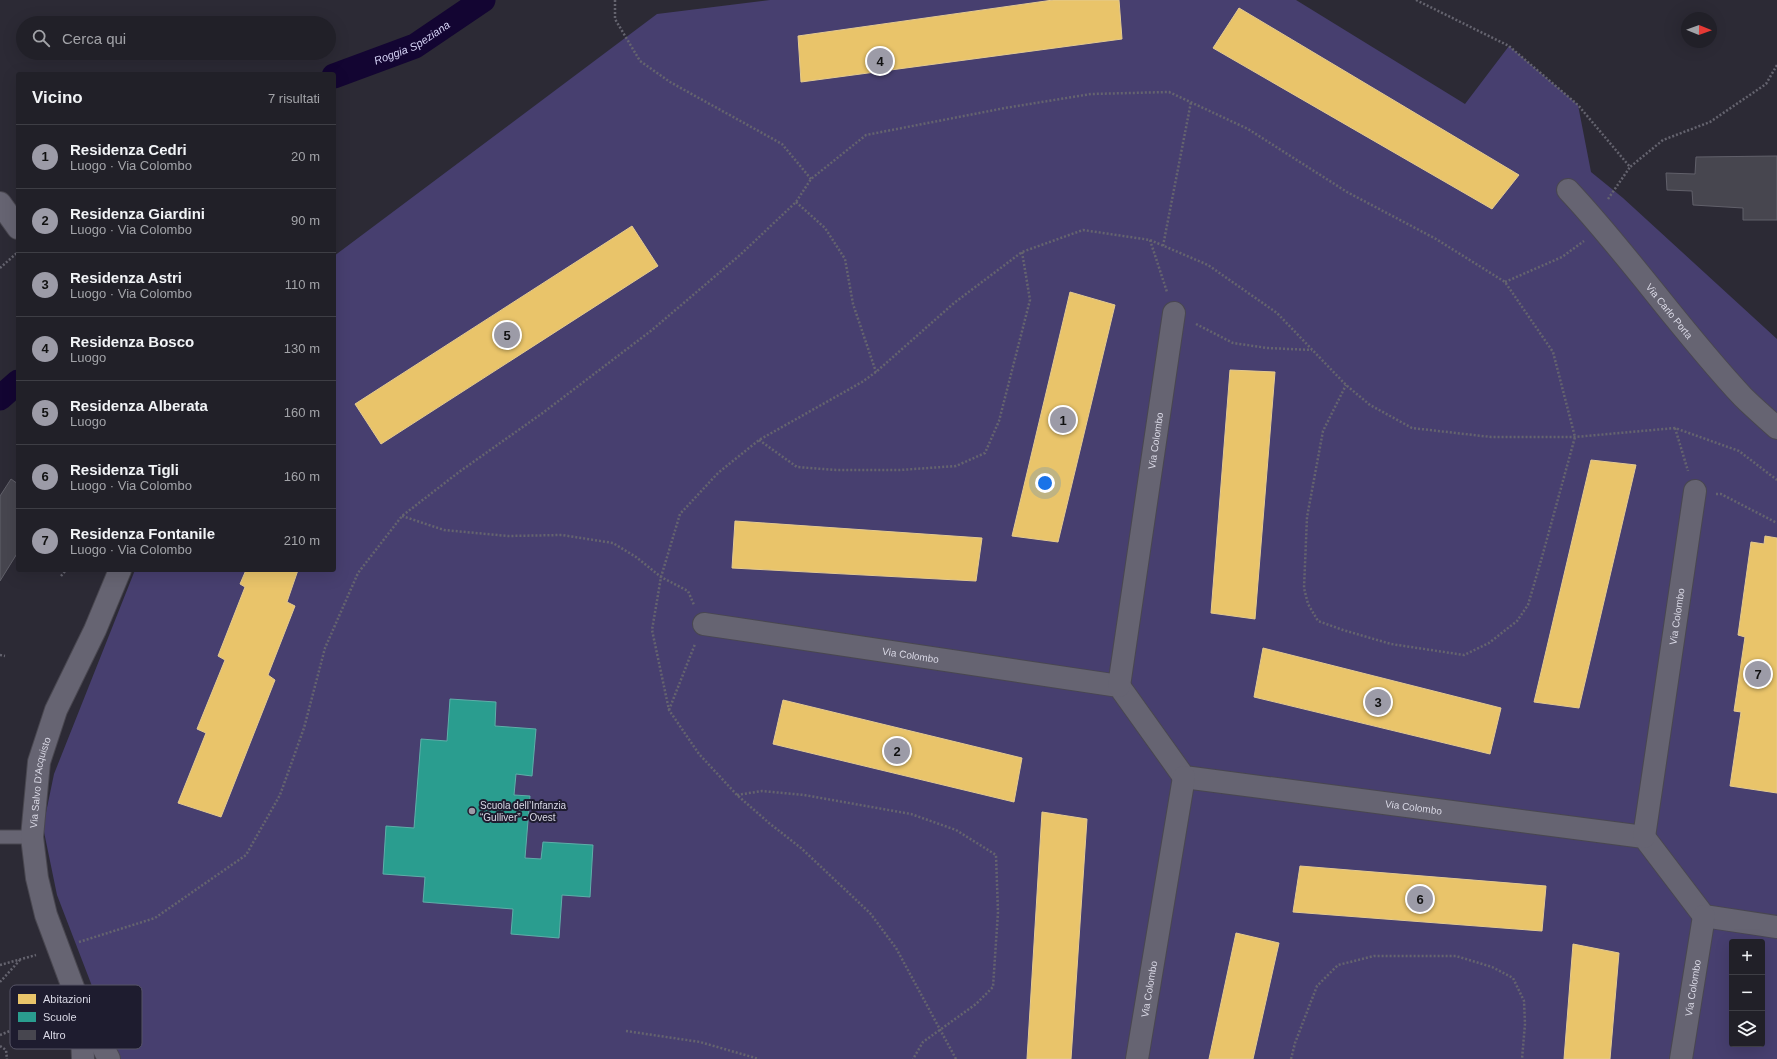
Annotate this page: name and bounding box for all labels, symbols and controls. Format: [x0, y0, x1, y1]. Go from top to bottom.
north arrow [1681, 12, 1717, 48]
search box [16, 16, 336, 60]
water label: Roggia Speziana [372, 18, 452, 67]
icon: search [30, 27, 52, 49]
text: Cerca qui [62, 30, 126, 47]
pin: 4 [867, 46, 893, 76]
text: Vicino [32, 88, 83, 107]
text: 7 risultati [268, 91, 320, 106]
text: Residenza Cedri [70, 141, 187, 158]
text: 1 [41, 149, 49, 164]
text: 20 m [291, 149, 320, 164]
text: Luogo · Via Colombo [70, 158, 192, 173]
text: Residenza Giardini [70, 205, 205, 222]
text: 2 [41, 213, 49, 228]
text: 90 m [291, 213, 320, 228]
text: Luogo · Via Colombo [70, 222, 192, 237]
text: Residenza Astri [70, 269, 182, 286]
text: 3 [41, 277, 49, 292]
text: 110 m [285, 277, 320, 292]
street label: Via Carlo Porta [1644, 281, 1695, 341]
text: Luogo · Via Colombo [70, 286, 192, 301]
pin: 5 [494, 320, 520, 350]
text: Residenza Bosco [70, 333, 194, 350]
text: 4 [41, 341, 49, 356]
text: 130 m [284, 341, 320, 356]
text: Luogo [70, 350, 106, 365]
text: Residenza Alberata [70, 397, 208, 414]
text: 5 [41, 405, 49, 420]
text: 160 m [284, 405, 320, 420]
pin: 1 [1050, 405, 1076, 435]
street label: Via Colombo [1146, 411, 1165, 470]
text: Luogo [70, 414, 106, 429]
text: Residenza Tigli [70, 461, 179, 478]
text: 6 [41, 469, 49, 484]
text: 160 m [284, 469, 320, 484]
your location [1035, 473, 1055, 493]
text: Luogo · Via Colombo [70, 478, 192, 493]
text: Residenza Fontanile [70, 525, 215, 542]
text: 7 [41, 533, 49, 548]
text: 210 m [284, 533, 320, 548]
text: Luogo · Via Colombo [70, 542, 192, 557]
street label: Via Colombo [1667, 587, 1686, 645]
street label: Via Colombo [882, 645, 940, 665]
pin: 7 [1745, 659, 1771, 689]
pin: 3 [1365, 687, 1391, 717]
street label: Via Salvo D'Acquisto [27, 735, 52, 829]
pin: 2 [884, 736, 910, 766]
street label: Via Colombo [1385, 798, 1443, 816]
place label: Scuola dell’Infanzia “Gulliver” - Ovest [480, 800, 567, 823]
marker: Scuola dell’Infanzia “Gulliver” - Ovest [467, 806, 477, 816]
pin: 6 [1407, 884, 1433, 914]
map controls [1729, 939, 1765, 1047]
button: + [1729, 939, 1765, 975]
street label: Via Colombo [1682, 958, 1702, 1017]
street label: Via Colombo [1139, 959, 1159, 1018]
button: − [1729, 975, 1765, 1011]
legend [10, 985, 142, 1049]
text: Abitazioni [43, 993, 91, 1005]
text: Scuole [43, 1011, 77, 1023]
button: layers [1729, 1011, 1765, 1047]
text: Altro [43, 1029, 66, 1041]

